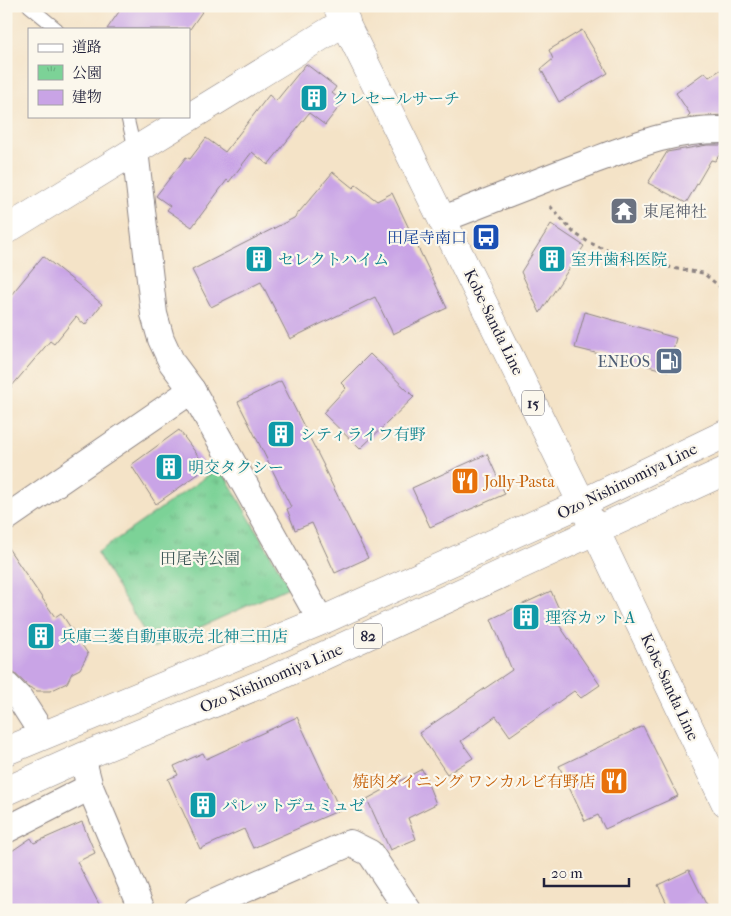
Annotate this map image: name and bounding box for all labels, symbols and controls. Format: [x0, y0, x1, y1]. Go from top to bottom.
legend [28, 28, 190, 118]
text: 道路 [72, 38, 102, 56]
text: 公園 [72, 64, 102, 82]
building icon: クレセールサーチ [299, 83, 329, 113]
text: 建物 [72, 88, 102, 106]
place label: クレセールサーチ [333, 89, 460, 108]
temple icon: 東尾神社 [609, 196, 639, 226]
place label: 東尾神社 [643, 202, 707, 221]
bus stop icon: 田尾寺南口 [471, 222, 501, 252]
place label: 田尾寺南口 [387, 228, 467, 247]
building icon: セレクトハイム [244, 244, 274, 274]
building icon: 室井歯科医院 [537, 244, 567, 274]
place label: セレクトハイム [278, 250, 389, 269]
place label: 室井歯科医院 [571, 250, 667, 269]
street label: Kobe-Sanda Line [460, 266, 528, 378]
fuel station icon: ENEOS [654, 346, 684, 376]
place label: ENEOS [597, 352, 650, 371]
road number: 15 [522, 390, 544, 416]
building icon: シティライフ有野 [266, 419, 296, 449]
place label: シティライフ有野 [300, 425, 426, 444]
street label: Ozo Nishinomiya Line [554, 439, 700, 523]
building icon: 明交タクシー [154, 452, 184, 482]
place label: 明交タクシー [188, 458, 284, 477]
restaurant icon: Jolly-Pasta [450, 466, 480, 496]
place label: Jolly-Pasta [482, 472, 555, 491]
park label: 田尾寺公園 [160, 549, 240, 568]
building icon: 理容カットA [511, 602, 541, 632]
place label: 理容カットA [545, 608, 636, 627]
building icon: 兵庫三菱自動車販売 北神三田店 [26, 621, 56, 651]
road number: 82 [354, 624, 382, 648]
place label: 兵庫三菱自動車販売 北神三田店 [60, 627, 287, 646]
street label: Kobe-Sanda Line [637, 631, 703, 744]
street label: Ozo Nishinomiya Line [197, 639, 345, 717]
restaurant icon: 焼肉ダイニング ワンカルビ有野店 [599, 766, 629, 796]
place label: 焼肉ダイニング ワンカルビ有野店 [353, 772, 595, 791]
building icon: パレットデュミュゼ [188, 790, 218, 820]
place label: パレットデュミュゼ [222, 796, 365, 815]
scale bar [544, 856, 628, 888]
text: 20 m [551, 864, 583, 882]

